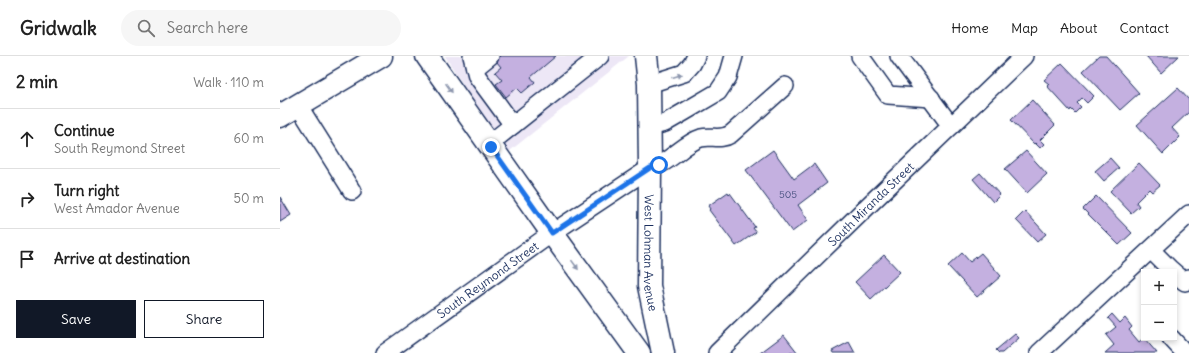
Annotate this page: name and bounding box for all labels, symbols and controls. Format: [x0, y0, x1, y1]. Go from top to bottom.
search box [121, 10, 401, 46]
text: Gridwalk [20, 16, 97, 40]
icon: search [135, 17, 157, 39]
text: Search here [167, 18, 248, 37]
text: Home [951, 19, 989, 37]
text: Map [1011, 19, 1038, 37]
text: About [1060, 19, 1098, 37]
text: Contact [1120, 19, 1169, 37]
text: 2 min [16, 71, 58, 93]
one-way arrow [671, 72, 683, 78]
text: Walk · 110 m [193, 74, 264, 91]
one-way arrow [445, 83, 453, 93]
text: Continue [54, 121, 115, 140]
icon: ahead [16, 128, 38, 150]
text: 60 m [233, 130, 264, 147]
route end [482, 138, 500, 156]
text: South Reymond Street [54, 140, 185, 157]
route start [650, 156, 668, 174]
street label: South Miranda Street [824, 159, 917, 249]
text: Turn right [54, 181, 119, 200]
icon: right [16, 188, 38, 210]
house number: 505 [779, 188, 797, 201]
text: 50 m [233, 190, 264, 207]
street label: West Lohman Avenue [641, 194, 662, 312]
text: West Amador Avenue [54, 200, 180, 217]
street label: South Reymond Street [434, 238, 541, 321]
icon: arrive [16, 248, 38, 270]
text: Arrive at destination [54, 249, 190, 268]
one-way arrow [571, 259, 579, 270]
map controls [1141, 269, 1177, 341]
button: + [1141, 269, 1177, 305]
button: Save [16, 300, 136, 338]
button: Share [144, 300, 264, 338]
button: − [1141, 305, 1177, 341]

